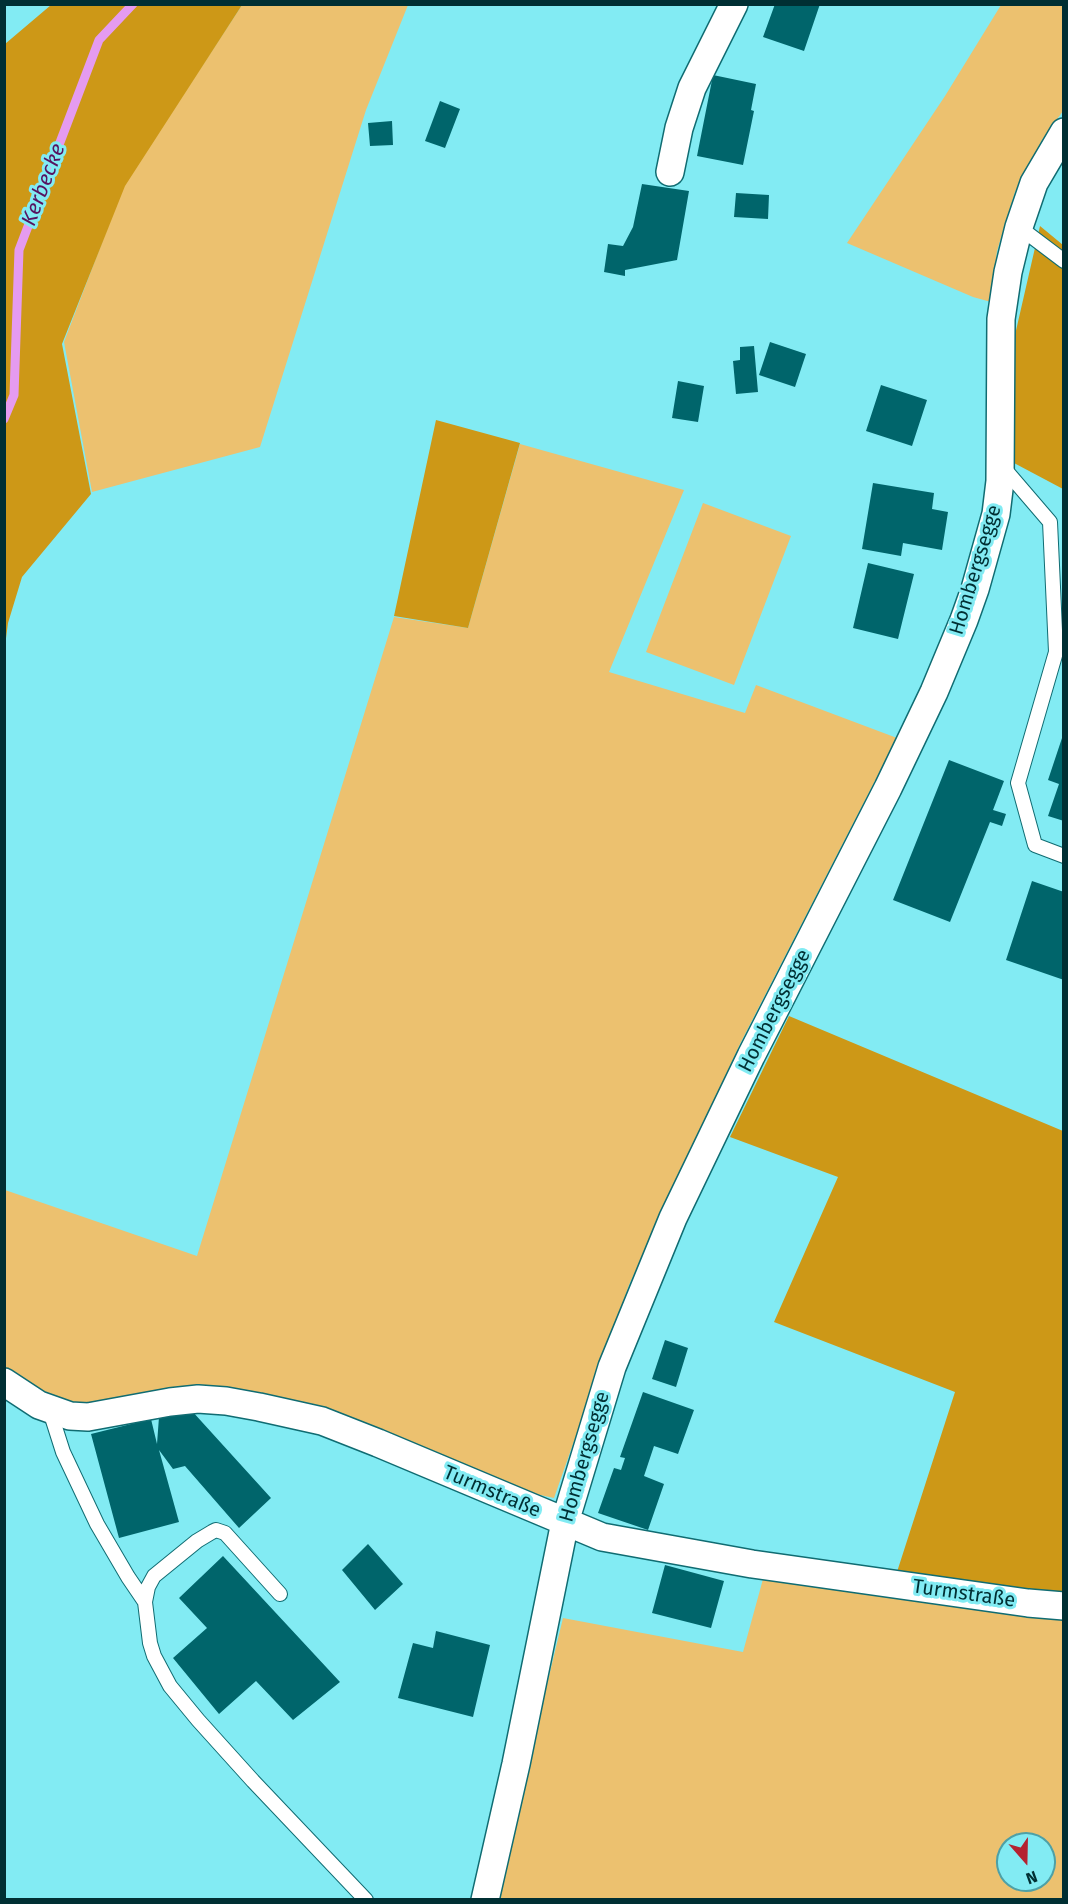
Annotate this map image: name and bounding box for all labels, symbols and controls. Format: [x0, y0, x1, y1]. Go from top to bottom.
water label: Kerbecke [17, 140, 71, 230]
street label: Hombergsegge [945, 502, 1007, 638]
street label: Hombergsegge [734, 946, 816, 1076]
street label: Hombergsegge [555, 1389, 615, 1525]
street label: Turmstraße [440, 1461, 544, 1523]
street label: Turmstraße [911, 1575, 1017, 1613]
north arrow [996, 1832, 1056, 1892]
text: N [1023, 1867, 1040, 1888]

